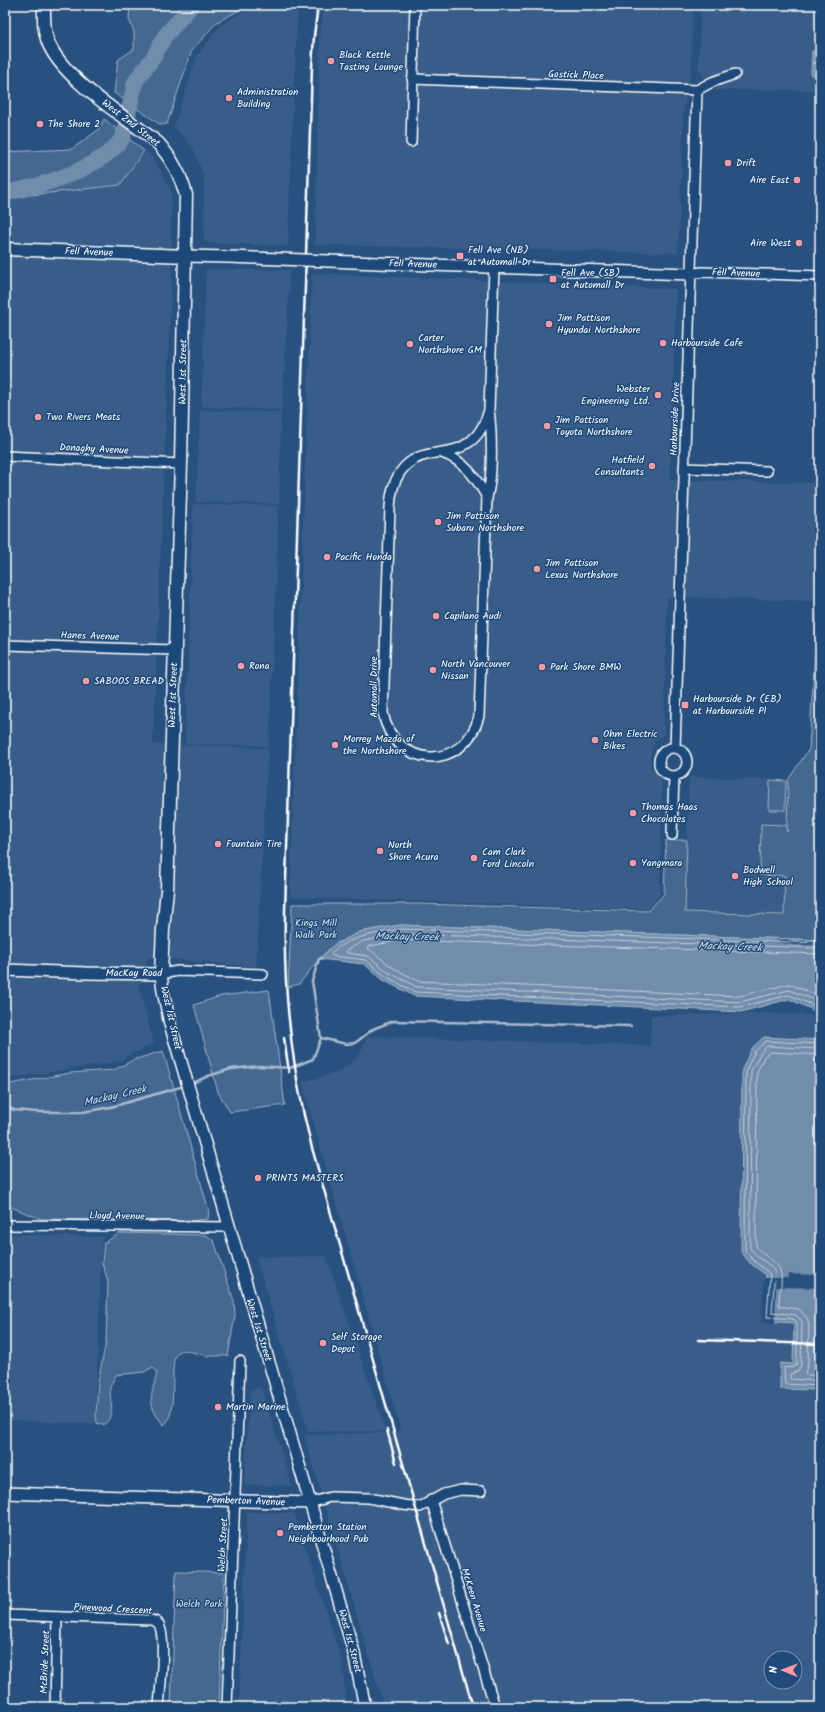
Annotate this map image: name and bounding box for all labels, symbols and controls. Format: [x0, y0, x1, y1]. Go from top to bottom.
place label: Black Kettle Tasting Lounge [339, 47, 404, 75]
marker: Black Kettle Tasting Lounge [326, 56, 336, 66]
street label: Gostick Place [548, 66, 605, 84]
place label: Administration Building [237, 84, 298, 112]
marker: Administration Building [224, 93, 234, 103]
street label: West 2nd Street [99, 95, 164, 151]
place label: The Shore 2 [48, 116, 100, 132]
marker: The Shore 2 [35, 119, 45, 129]
place label: Drift [736, 155, 756, 171]
marker: Drift [723, 158, 733, 168]
place label: Aire East [750, 172, 789, 188]
marker: Aire East [792, 175, 802, 185]
place label: Aire West [750, 235, 791, 251]
marker: Aire West [794, 238, 804, 248]
place label: Fell Ave (NB) at Automall Dr [468, 242, 532, 270]
street label: Fell Avenue [65, 243, 114, 261]
marker: Fell Ave (NB) at Automall Dr [455, 251, 465, 261]
street label: Fell Avenue [389, 255, 438, 273]
street label: Fell Avenue [712, 264, 761, 282]
place label: Fell Ave (SB) at Automall Dr [561, 265, 625, 293]
marker: Fell Ave (SB) at Automall Dr [548, 274, 558, 284]
place label: Jim Pattison Hyundai Northshore [557, 310, 641, 338]
marker: Jim Pattison Hyundai Northshore [544, 319, 554, 329]
place label: Carter Northshore GM [418, 330, 482, 358]
place label: Harbourside Cafe [671, 335, 743, 351]
marker: Harbourside Cafe [658, 338, 668, 348]
street label: West 1st Street [174, 339, 192, 405]
marker: Carter Northshore GM [405, 339, 415, 349]
place label: Webster Engineering Ltd. [581, 381, 651, 409]
street label: Harbourside Drive [666, 381, 684, 456]
marker: Webster Engineering Ltd. [653, 390, 663, 400]
place label: Two Rivers Meats [46, 409, 121, 425]
marker: Two Rivers Meats [33, 412, 43, 422]
place label: Jim Pattison Toyota Northshore [555, 412, 633, 440]
marker: Jim Pattison Toyota Northshore [542, 421, 552, 431]
street label: Donaghy Avenue [59, 439, 129, 459]
place label: Hatfield Consultants [595, 452, 645, 480]
marker: Hatfield Consultants [647, 461, 657, 471]
place label: Jim Pattison Subaru Northshore [446, 508, 524, 536]
marker: Jim Pattison Subaru Northshore [433, 517, 443, 527]
place label: Pacific Honda [335, 549, 392, 565]
marker: Pacific Honda [322, 552, 332, 562]
place label: Jim Pattison Lexus Northshore [545, 555, 619, 583]
marker: Jim Pattison Lexus Northshore [532, 564, 542, 574]
place label: Capilano Audi [444, 608, 502, 624]
marker: Capilano Audi [431, 611, 441, 621]
street label: Hanes Avenue [60, 627, 120, 645]
street label: Automall Drive [366, 656, 382, 718]
place label: North Vancouver Nissan [441, 656, 511, 684]
place label: Rona [249, 658, 270, 674]
place label: Park Shore BMW [550, 659, 621, 675]
marker: Rona [236, 661, 246, 671]
street label: West 1st Street [164, 662, 182, 728]
marker: Park Shore BMW [537, 662, 547, 672]
marker: North Vancouver Nissan [428, 665, 438, 675]
place label: SABOOS BREAD [94, 673, 164, 689]
marker: SABOOS BREAD [81, 676, 91, 686]
place label: Harbourside Dr (EB) at Harbourside Pl [693, 691, 782, 719]
marker: Harbourside Dr (EB) at Harbourside Pl [680, 700, 690, 710]
place label: Ohm Electric Bikes [603, 726, 658, 754]
place label: Morrey Mazda of the Northshore [343, 731, 415, 759]
marker: Ohm Electric Bikes [590, 735, 600, 745]
marker: Morrey Mazda of the Northshore [330, 740, 340, 750]
place label: Thomas Haas Chocolates [641, 799, 698, 827]
marker: Thomas Haas Chocolates [628, 808, 638, 818]
place label: Fountain Tire [226, 836, 282, 852]
place label: North Shore Acura [388, 837, 439, 865]
marker: Fountain Tire [213, 839, 223, 849]
place label: Cam Clark Ford Lincoln [482, 844, 534, 872]
marker: North Shore Acura [375, 846, 385, 856]
marker: Cam Clark Ford Lincoln [469, 853, 479, 863]
place label: Yangmara [641, 855, 682, 871]
marker: Yangmara [628, 858, 638, 868]
place label: Bodwell High School [743, 862, 793, 890]
marker: Bodwell High School [730, 871, 740, 881]
park label: Kings Mill Walk Park [295, 915, 337, 943]
water label: Mackay Creek [375, 927, 441, 947]
water label: Mackay Creek [698, 937, 764, 957]
street label: MacKay Road [106, 965, 163, 981]
street label: West 1st Street [156, 984, 186, 1052]
water label: Mackay Creek [82, 1080, 150, 1112]
place label: PRINTS MASTERS [266, 1170, 344, 1186]
marker: PRINTS MASTERS [253, 1173, 263, 1183]
street label: Lloyd Avenue [89, 1208, 145, 1224]
street label: West 1st Street [242, 1297, 276, 1364]
place label: Self Storage Depot [331, 1329, 382, 1357]
marker: Self Storage Depot [318, 1338, 328, 1348]
place label: Martin Marine [226, 1399, 286, 1415]
marker: Martin Marine [213, 1402, 223, 1412]
street label: Pemberton Avenue [207, 1492, 286, 1510]
street label: Welch Street [214, 1518, 232, 1572]
place label: Pemberton Station Neighbourhood Pub [288, 1519, 369, 1547]
marker: Pemberton Station Neighbourhood Pub [275, 1528, 285, 1538]
street label: McKeen Avenue [457, 1566, 491, 1634]
park label: Welch Park [176, 1596, 223, 1612]
street label: Pinewood Crescent [73, 1599, 153, 1619]
street label: West 1st Street [334, 1607, 366, 1675]
street label: McBride Street [36, 1630, 54, 1694]
north arrow [763, 1650, 803, 1690]
text: N [765, 1666, 783, 1673]

